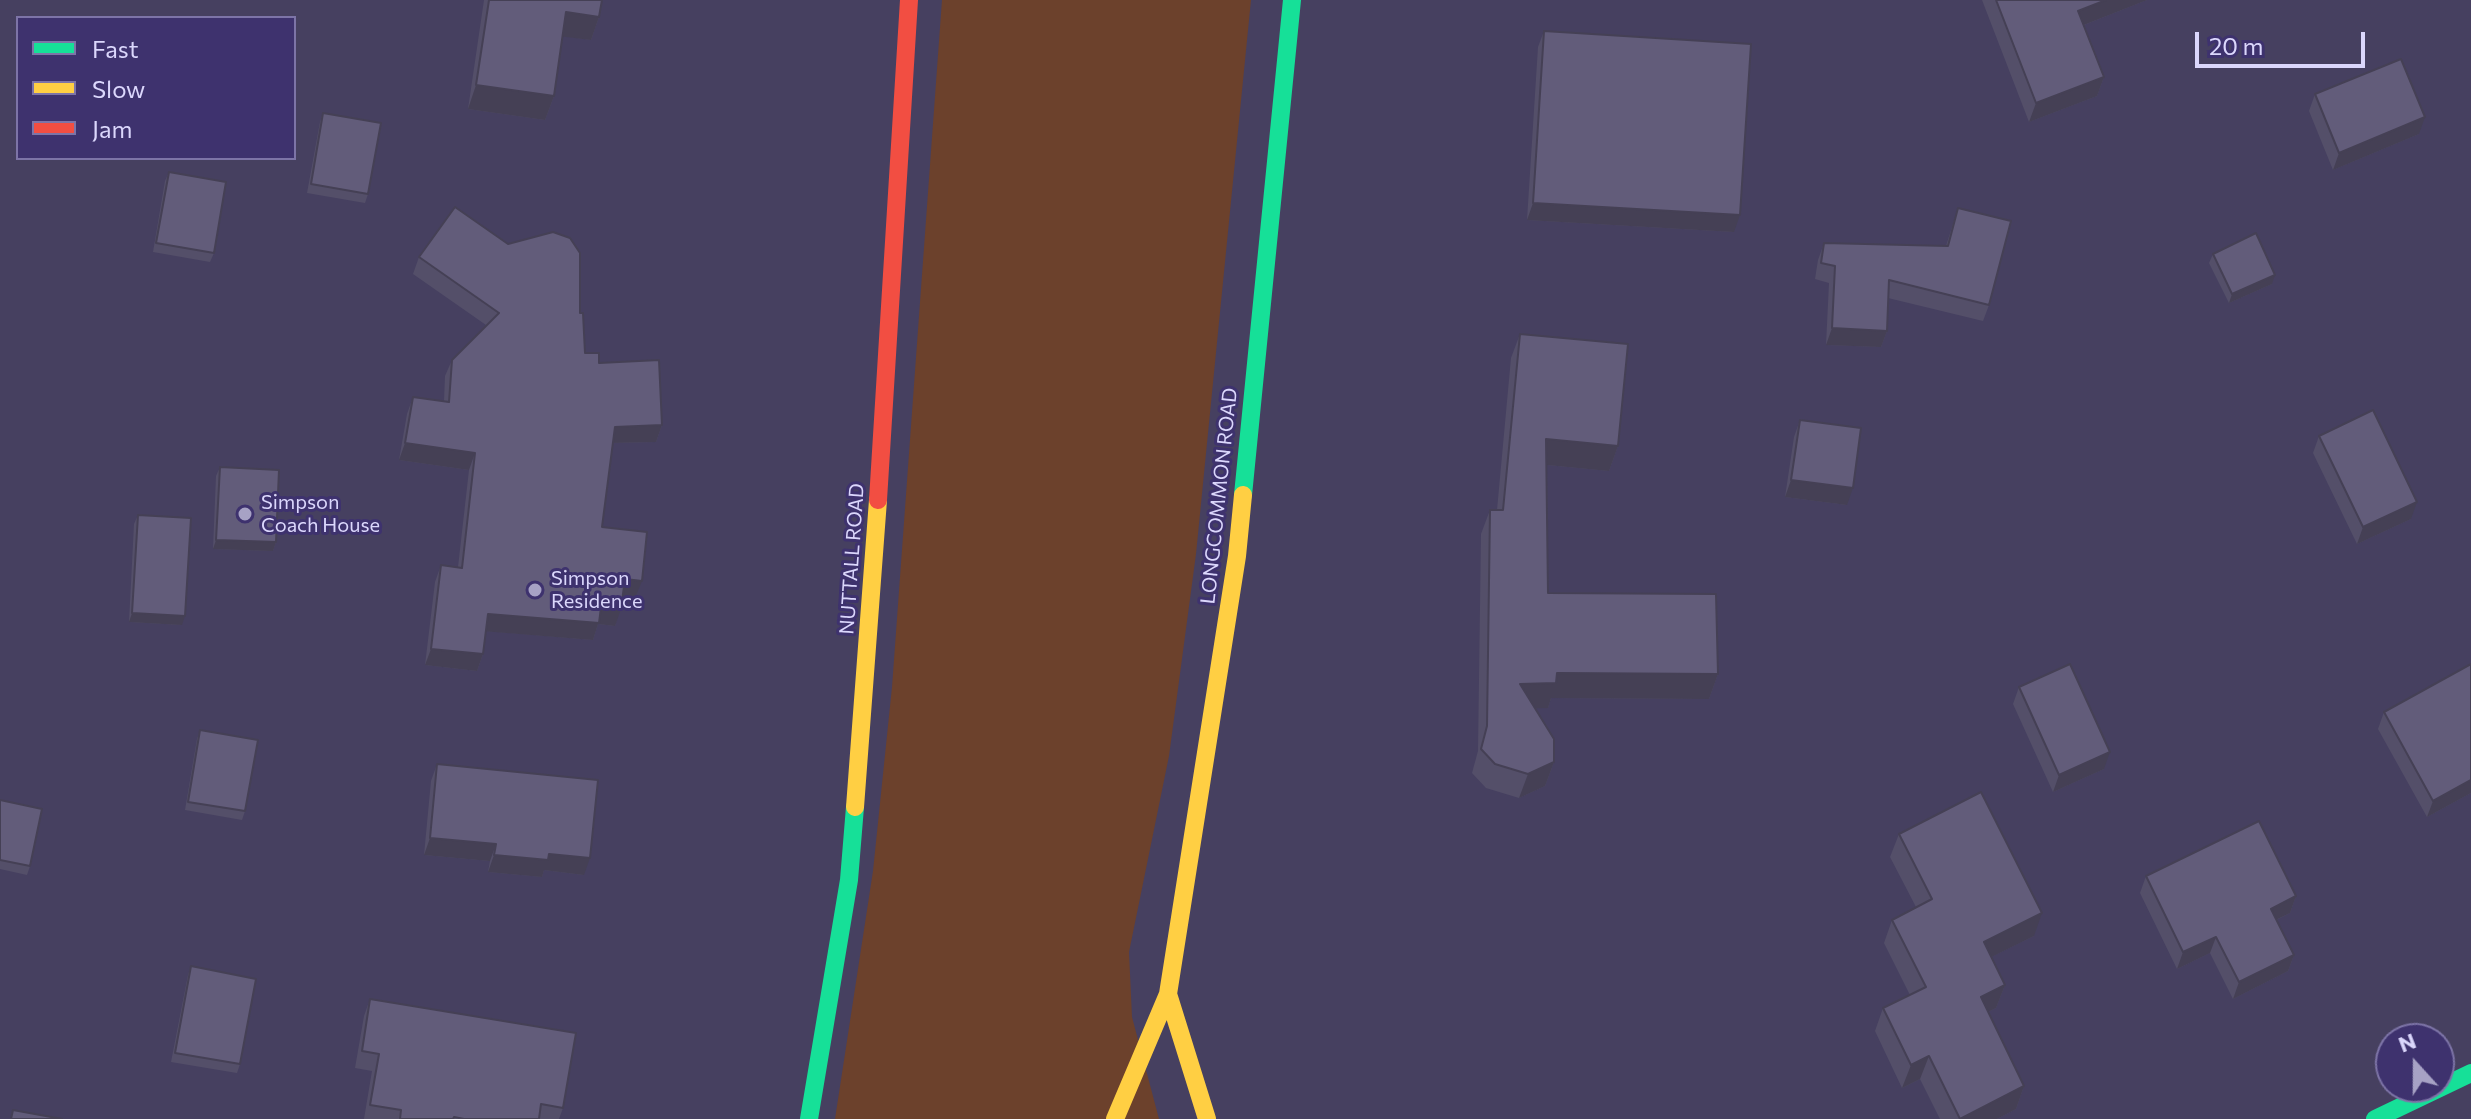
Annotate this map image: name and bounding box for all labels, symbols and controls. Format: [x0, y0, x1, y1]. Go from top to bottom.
legend [16, 16, 296, 160]
scale bar [2199, 16, 2369, 66]
text: 20 m [2209, 31, 2263, 60]
text: Fast [92, 34, 139, 63]
text: Slow [92, 74, 145, 103]
text: Jam [92, 114, 132, 143]
street label: LONGCOMMON ROAD [1196, 387, 1242, 605]
street label: NUTTALL ROAD [835, 483, 869, 635]
place label: Simpson Coach House [261, 490, 380, 537]
marker: Simpson Coach House [236, 505, 254, 523]
place label: Simpson Residence [551, 566, 643, 613]
marker: Simpson Residence [526, 581, 544, 599]
north arrow [2375, 1023, 2455, 1103]
text: N [2394, 1026, 2419, 1058]

